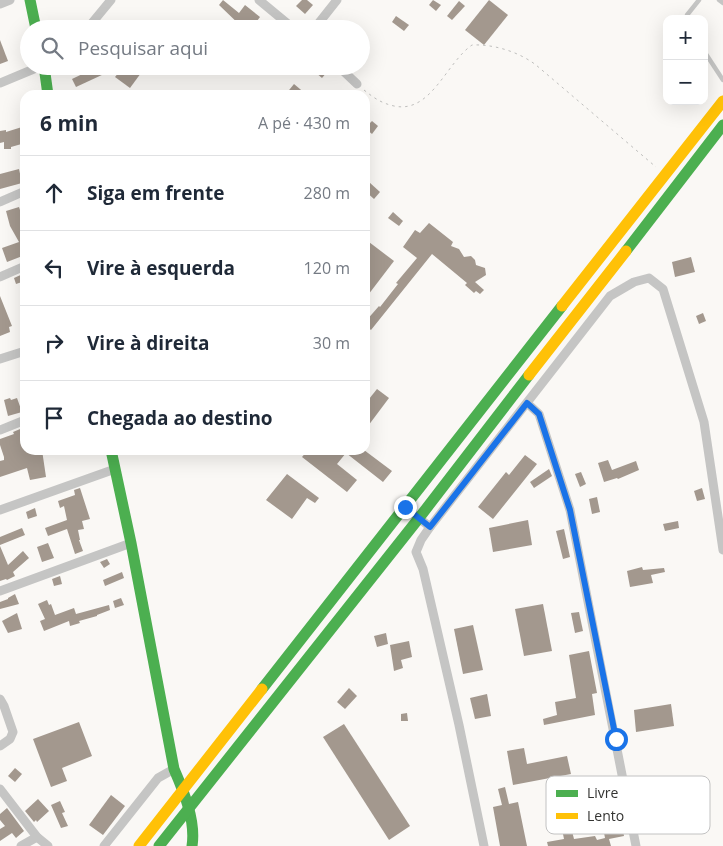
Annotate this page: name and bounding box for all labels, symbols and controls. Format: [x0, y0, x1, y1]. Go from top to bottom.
map controls [663, 15, 708, 105]
button: + [663, 15, 708, 60]
search box [20, 20, 370, 75]
icon: search [38, 34, 66, 62]
text: Pesquisar aqui [78, 35, 208, 61]
button: − [663, 60, 708, 105]
text: 6 min [40, 109, 98, 137]
text: A pé · 430 m [258, 112, 350, 134]
icon: ahead [40, 179, 68, 207]
text: Siga em frente [87, 180, 224, 206]
text: 280 m [304, 182, 350, 204]
icon: left [40, 254, 68, 282]
text: Vire à esquerda [87, 255, 235, 281]
text: 120 m [304, 257, 350, 279]
icon: right [40, 329, 68, 357]
text: Vire à direita [87, 330, 210, 356]
text: 30 m [313, 332, 350, 354]
icon: arrive [40, 404, 68, 432]
text: Chegada ao destino [87, 405, 273, 431]
route end [394, 496, 417, 519]
route start [605, 728, 628, 751]
legend [546, 776, 710, 834]
text: Livre [587, 783, 619, 802]
text: Lento [587, 806, 624, 825]

